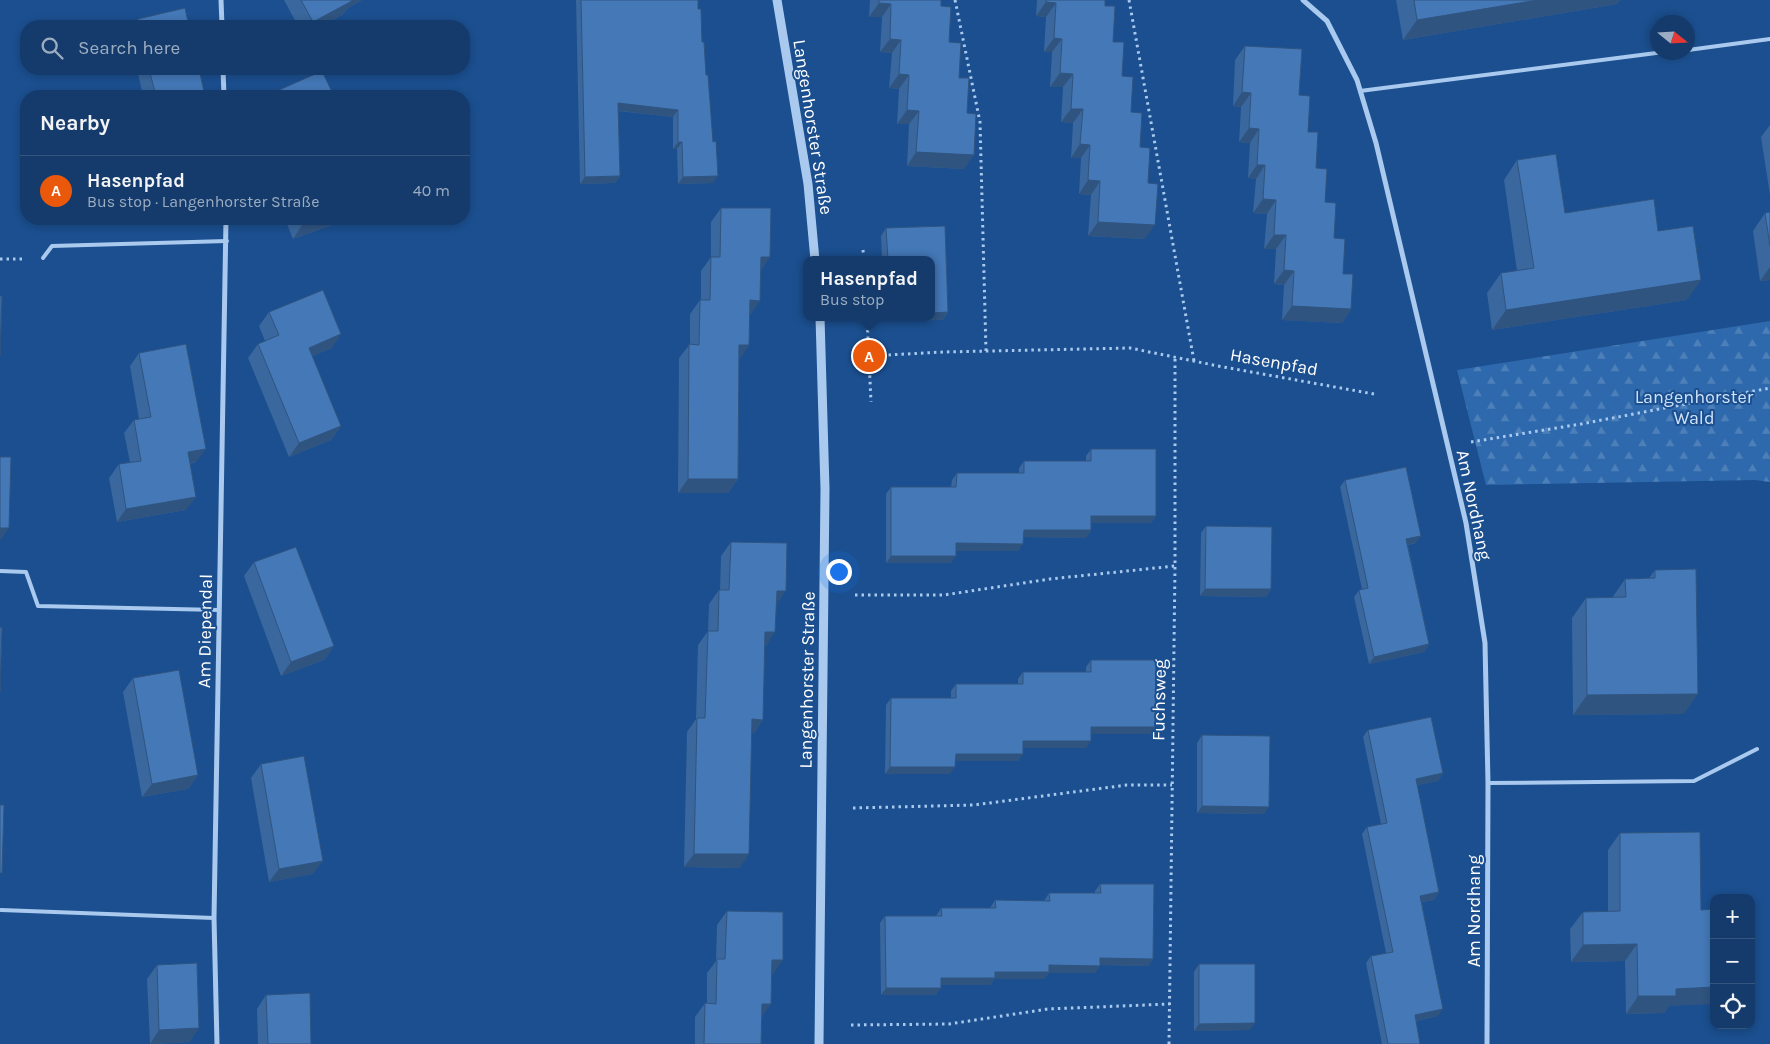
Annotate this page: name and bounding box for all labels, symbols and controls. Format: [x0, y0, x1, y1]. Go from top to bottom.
north arrow [1650, 15, 1695, 60]
search box [20, 20, 470, 75]
icon: search [38, 34, 66, 62]
text: Search here [78, 37, 180, 59]
street label: Langenhorster Straße [788, 38, 838, 216]
text: Nearby [40, 111, 110, 135]
text: Hasenpfad [87, 170, 185, 192]
text: A [51, 181, 61, 200]
text: 40 m [413, 181, 450, 200]
text: Bus stop · Langenhorster Straße [87, 192, 319, 211]
popup [803, 256, 935, 321]
text: Hasenpfad [820, 268, 918, 290]
text: Bus stop [820, 290, 884, 309]
pin: A [853, 337, 885, 375]
street label: Hasenpfad [1228, 343, 1320, 381]
park label: Langenhorster Wald [1635, 386, 1754, 429]
street label: Am Nordhang [1452, 448, 1496, 562]
your location [826, 559, 852, 585]
street label: Am Diependal [193, 574, 217, 688]
street label: Langenhorster Straße [794, 591, 820, 769]
street label: Fuchsweg [1147, 659, 1171, 741]
street label: Am Nordhang [1463, 855, 1485, 967]
map controls [1710, 894, 1755, 1029]
button: + [1710, 894, 1755, 939]
button: − [1710, 939, 1755, 984]
button: locate [1710, 984, 1755, 1029]

